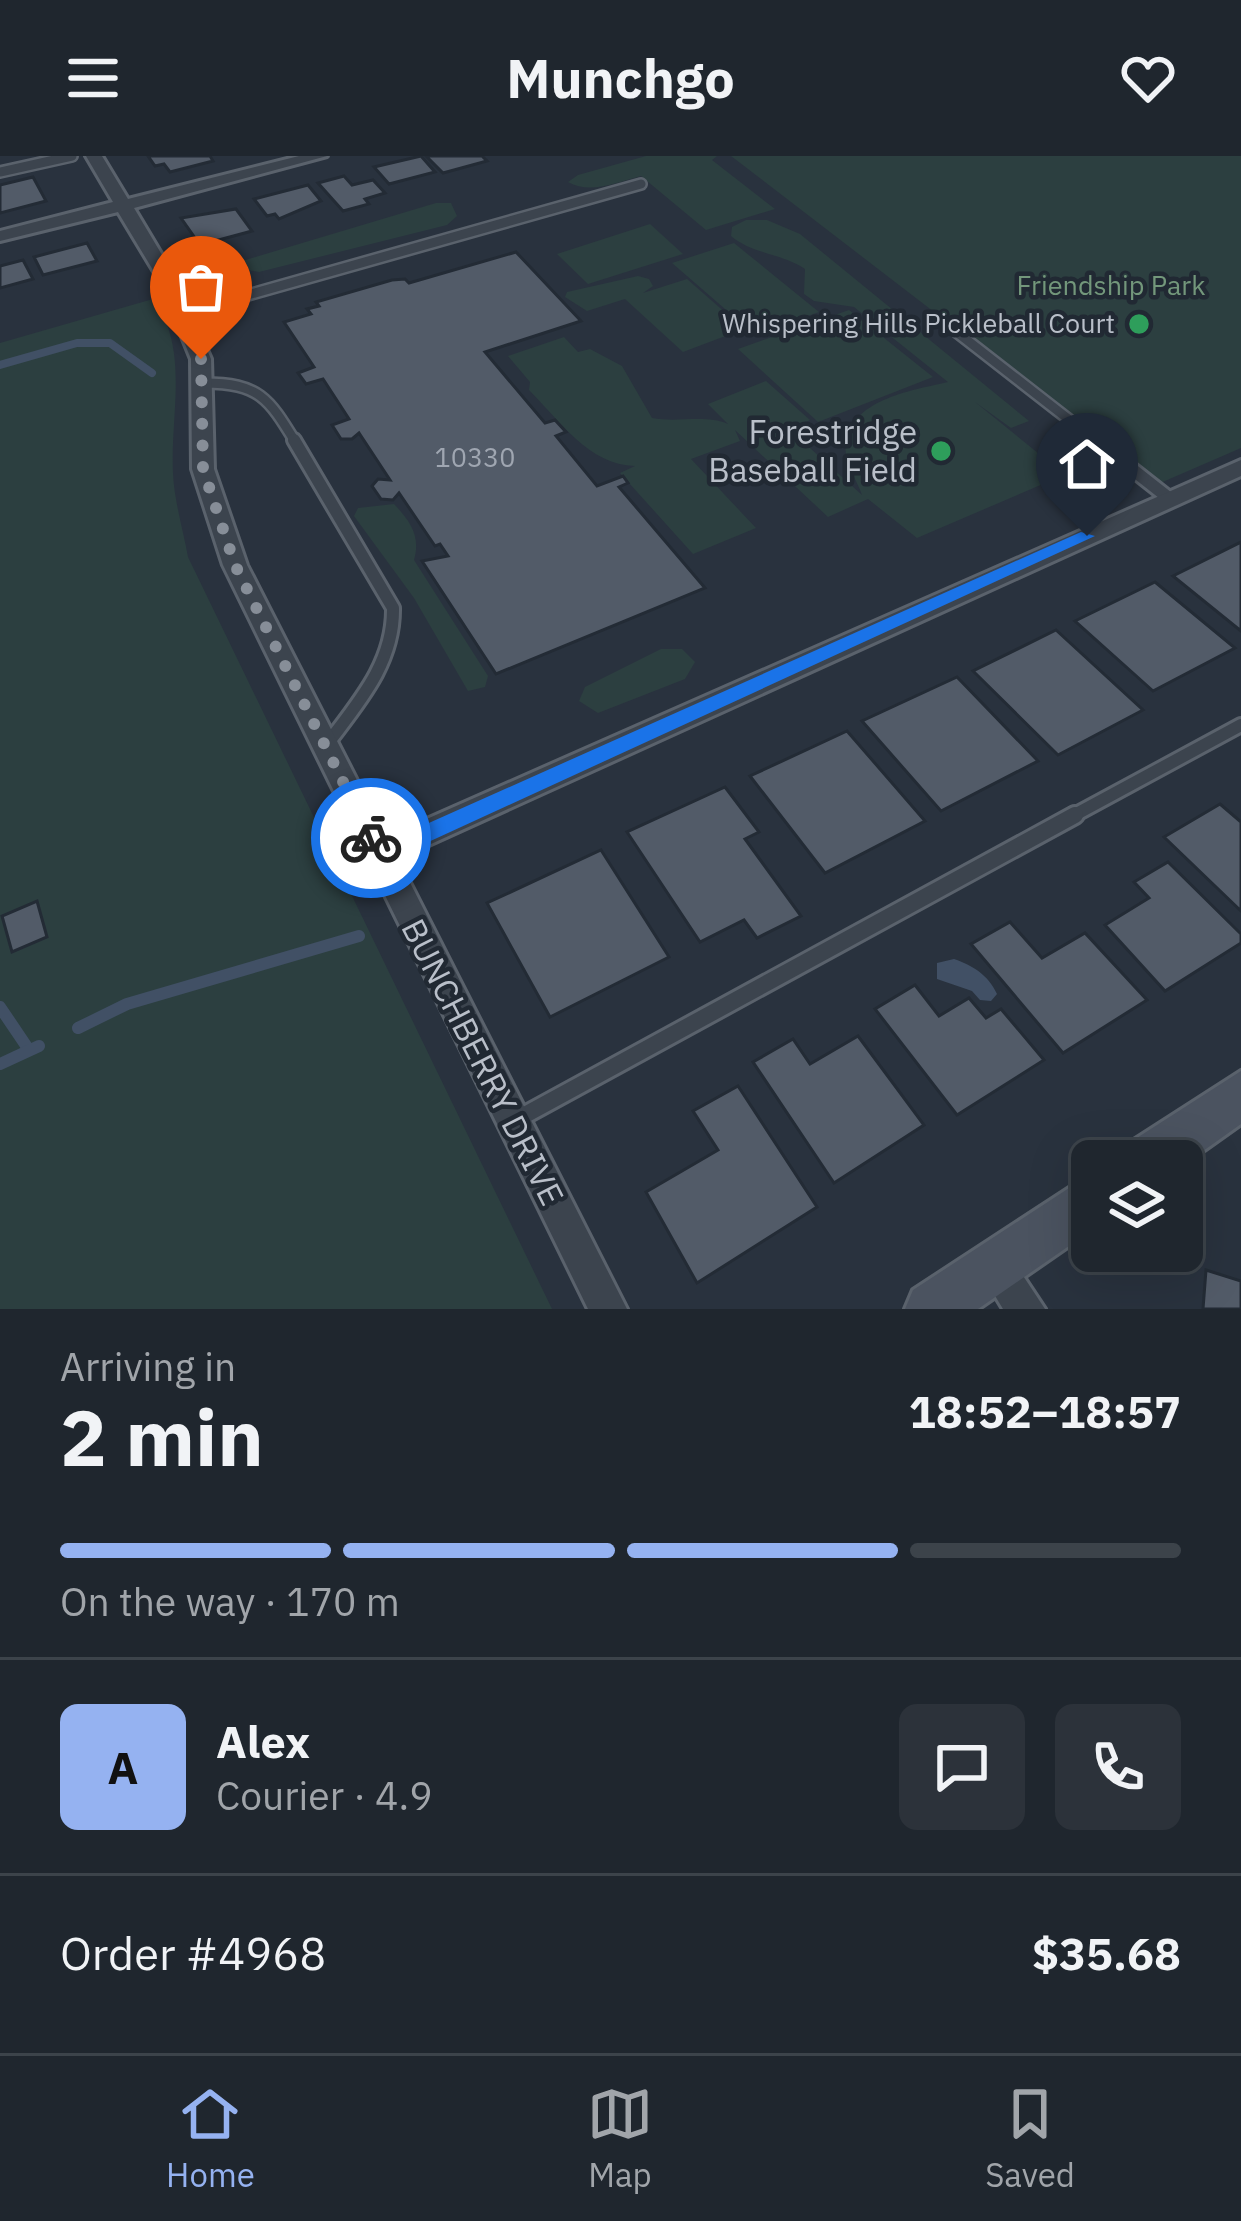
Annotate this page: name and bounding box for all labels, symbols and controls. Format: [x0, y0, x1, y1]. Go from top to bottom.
text: Munchgo [506, 43, 735, 113]
icon: menu [60, 45, 126, 111]
icon: heart [1115, 45, 1181, 111]
pin [150, 236, 252, 359]
icon: bag [168, 254, 234, 320]
park label: Friendship Park [1017, 267, 1205, 302]
place label: Whispering Hills Pickleball Court [722, 305, 1115, 340]
marker: Whispering Hills Pickleball Court [1126, 311, 1152, 337]
place label: Forestridge Baseball Field [708, 410, 917, 491]
pin [1036, 413, 1138, 536]
icon: home [1054, 431, 1120, 497]
marker: Forestridge Baseball Field [928, 438, 954, 464]
house number: 10330 [435, 439, 516, 474]
courier [311, 778, 431, 898]
icon: bike [338, 805, 404, 871]
street label: BUNCHBERRY DRIVE [393, 911, 574, 1212]
map controls [1071, 1140, 1203, 1272]
button: layers [1071, 1140, 1203, 1272]
text: Arriving in [60, 1341, 236, 1392]
text: 18:52–18:57 [909, 1382, 1181, 1440]
text: 2 min [60, 1386, 264, 1487]
text: On the way · 170 m [60, 1576, 400, 1627]
button: chat [899, 1704, 1025, 1830]
button: phone [1055, 1704, 1181, 1830]
text: Alex [216, 1712, 310, 1770]
text: A [108, 1738, 138, 1796]
text: Courier · 4.9 [216, 1770, 433, 1821]
text: Order #4968 [60, 1924, 326, 1982]
text: $35.68 [1032, 1924, 1181, 1982]
tab: Home [166, 2081, 255, 2196]
tab: Map [587, 2081, 653, 2196]
tab: Saved [985, 2081, 1075, 2196]

